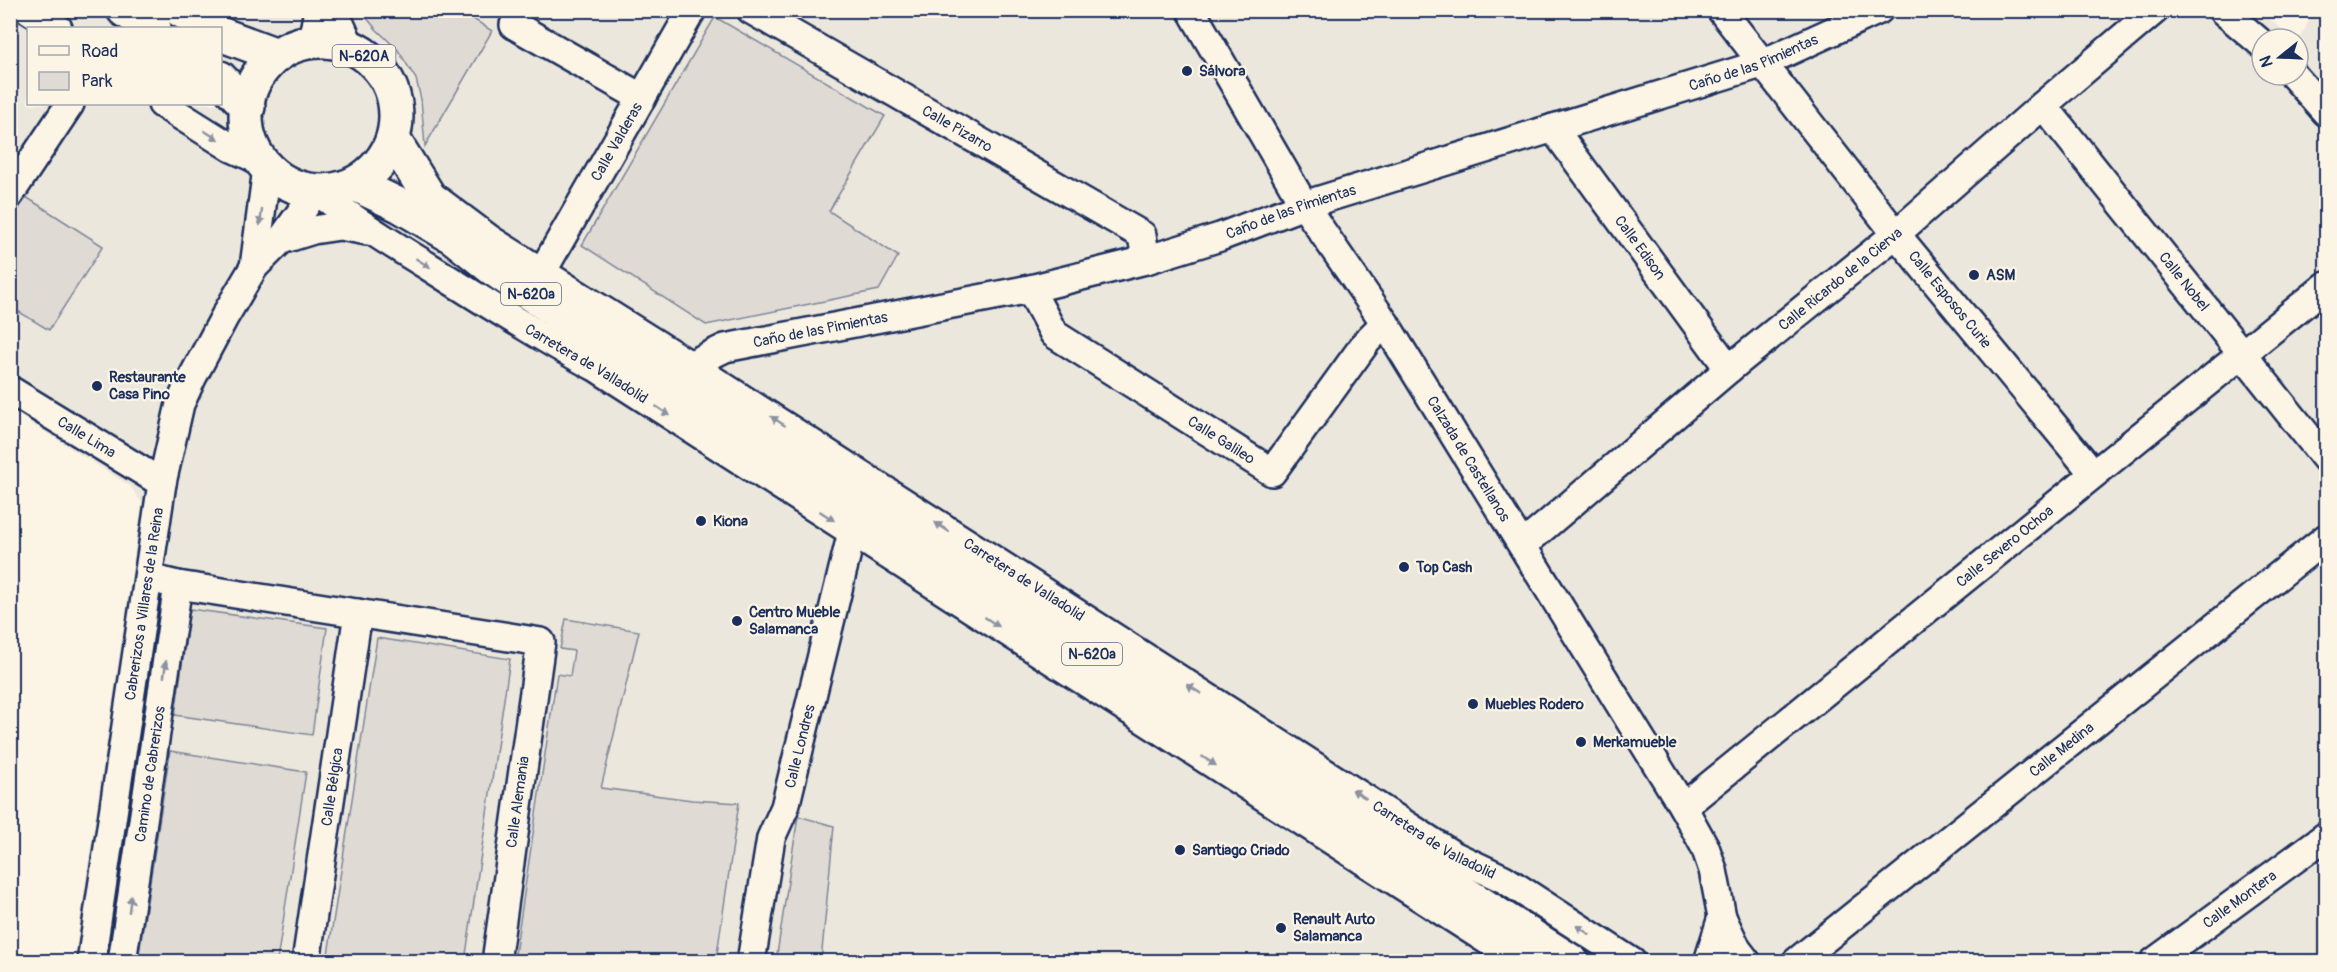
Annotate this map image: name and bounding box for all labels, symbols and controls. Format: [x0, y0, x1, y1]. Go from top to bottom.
legend [27, 27, 222, 105]
north arrow [2250, 27, 2310, 87]
street label: Caño de las Pimientas [1686, 30, 1821, 95]
text: Road [81, 40, 118, 63]
road number: N-620A [332, 45, 395, 67]
text: N [2255, 53, 2278, 70]
place label: Sálvora [1199, 62, 1245, 81]
marker: Sálvora [1180, 64, 1194, 78]
text: Park [81, 70, 113, 93]
street label: Calle Valderas [587, 99, 647, 185]
street label: Calle Pizarro [919, 101, 996, 156]
one-way arrow [203, 129, 219, 140]
street label: Caño de las Pimientas [1223, 180, 1359, 243]
one-way arrow [256, 208, 265, 227]
street label: Calle Edison [1610, 212, 1670, 283]
street label: Calle Ricardo de la Cierva [1774, 223, 1906, 335]
street label: Calle Esposos Curie [1904, 247, 1996, 352]
street label: Calle Nobel [2155, 248, 2214, 315]
one-way arrow [415, 258, 431, 269]
place label: ASM [1986, 266, 2015, 285]
marker: ASM [1967, 268, 1981, 282]
road number: N-620a [501, 283, 561, 305]
street label: Caño de las Pimientas [751, 307, 890, 352]
street label: Carretera de Valladolid [521, 319, 651, 408]
place label: Restaurante Casa Pino [109, 368, 186, 404]
marker: Restaurante Casa Pino [90, 379, 104, 393]
street label: Calzada de Castellanos [1423, 392, 1515, 525]
one-way arrow [655, 405, 672, 416]
street label: Calle Galileo [1184, 411, 1259, 468]
street label: Calle Lima [54, 412, 120, 462]
one-way arrow [770, 416, 786, 427]
street label: Calle Severo Ochoa [1952, 501, 2057, 592]
street label: Cabrerizos a Villares de la Reina [120, 506, 168, 702]
one-way arrow [819, 511, 836, 522]
place label: Kiona [713, 512, 748, 531]
marker: Kiona [694, 514, 708, 528]
one-way arrow [934, 521, 950, 532]
street label: Carretera de Valladolid [960, 534, 1088, 625]
place label: Top Cash [1415, 558, 1472, 577]
marker: Top Cash [1397, 560, 1411, 574]
place label: Centro Mueble Salamanca [749, 603, 841, 639]
marker: Centro Mueble Salamanca [730, 614, 744, 628]
one-way arrow [983, 616, 1000, 627]
road number: N-620a [1062, 643, 1122, 665]
one-way arrow [161, 660, 170, 679]
one-way arrow [1187, 683, 1203, 695]
place label: Muebles Rodero [1485, 695, 1584, 714]
marker: Muebles Rodero [1466, 697, 1480, 711]
street label: Calle Londres [780, 702, 819, 790]
street label: Camino de Cabrerizos [130, 705, 169, 843]
street label: Calle Medina [2025, 718, 2098, 781]
place label: Merkamueble [1593, 733, 1677, 752]
marker: Merkamueble [1574, 735, 1588, 749]
street label: Calle Bélgica [317, 746, 347, 827]
street label: Calle Alemania [502, 755, 534, 849]
one-way arrow [1201, 755, 1217, 766]
one-way arrow [1351, 788, 1367, 800]
street label: Carretera de Valladolid [1369, 796, 1499, 883]
place label: Santiago Criado [1192, 841, 1290, 860]
marker: Santiago Criado [1173, 843, 1187, 857]
street label: Calle Montera [2199, 866, 2280, 933]
one-way arrow [126, 894, 135, 913]
place label: Renault Auto Salamanca [1293, 910, 1375, 946]
marker: Renault Auto Salamanca [1274, 921, 1288, 935]
one-way arrow [1575, 924, 1591, 935]

